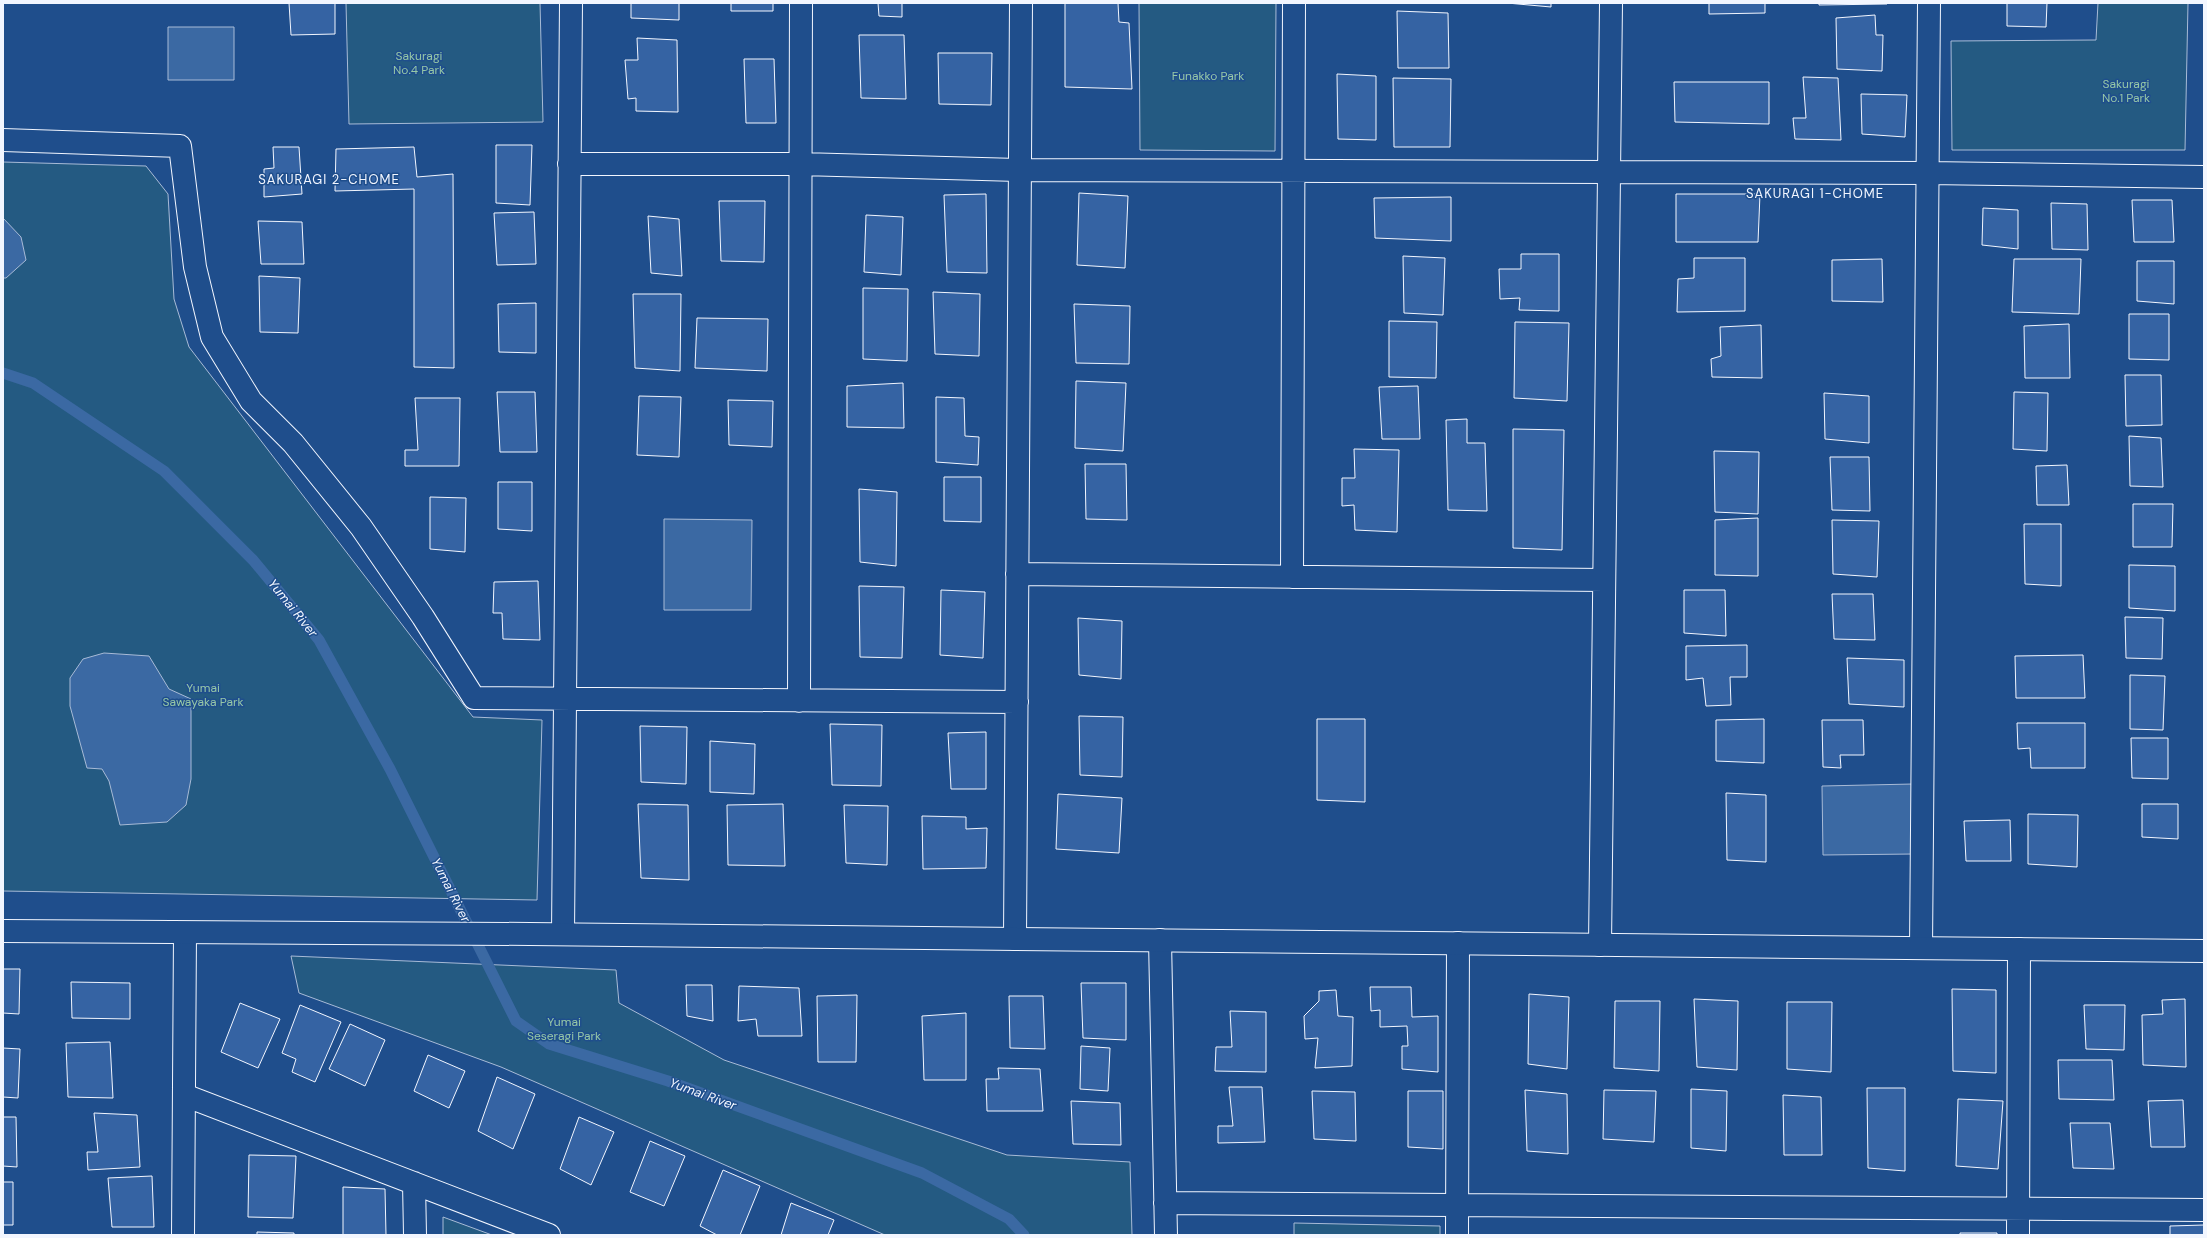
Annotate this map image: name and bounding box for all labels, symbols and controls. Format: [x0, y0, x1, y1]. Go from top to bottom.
park label: Sakuragi No.4 Park [393, 48, 445, 78]
park label: Funakko Park [1172, 68, 1244, 84]
park label: Sakuragi No.1 Park [2102, 76, 2150, 106]
district label: SAKURAGI 2-CHOME [258, 171, 400, 188]
district label: SAKURAGI 1-CHOME [1746, 185, 1884, 202]
water label: Yumai River [264, 575, 322, 642]
park label: Yumai Sawayaka Park [163, 680, 243, 710]
water label: Yumai River [428, 855, 475, 926]
park label: Yumai Seseragi Park [527, 1014, 601, 1044]
water label: Yumai River [667, 1074, 740, 1114]

